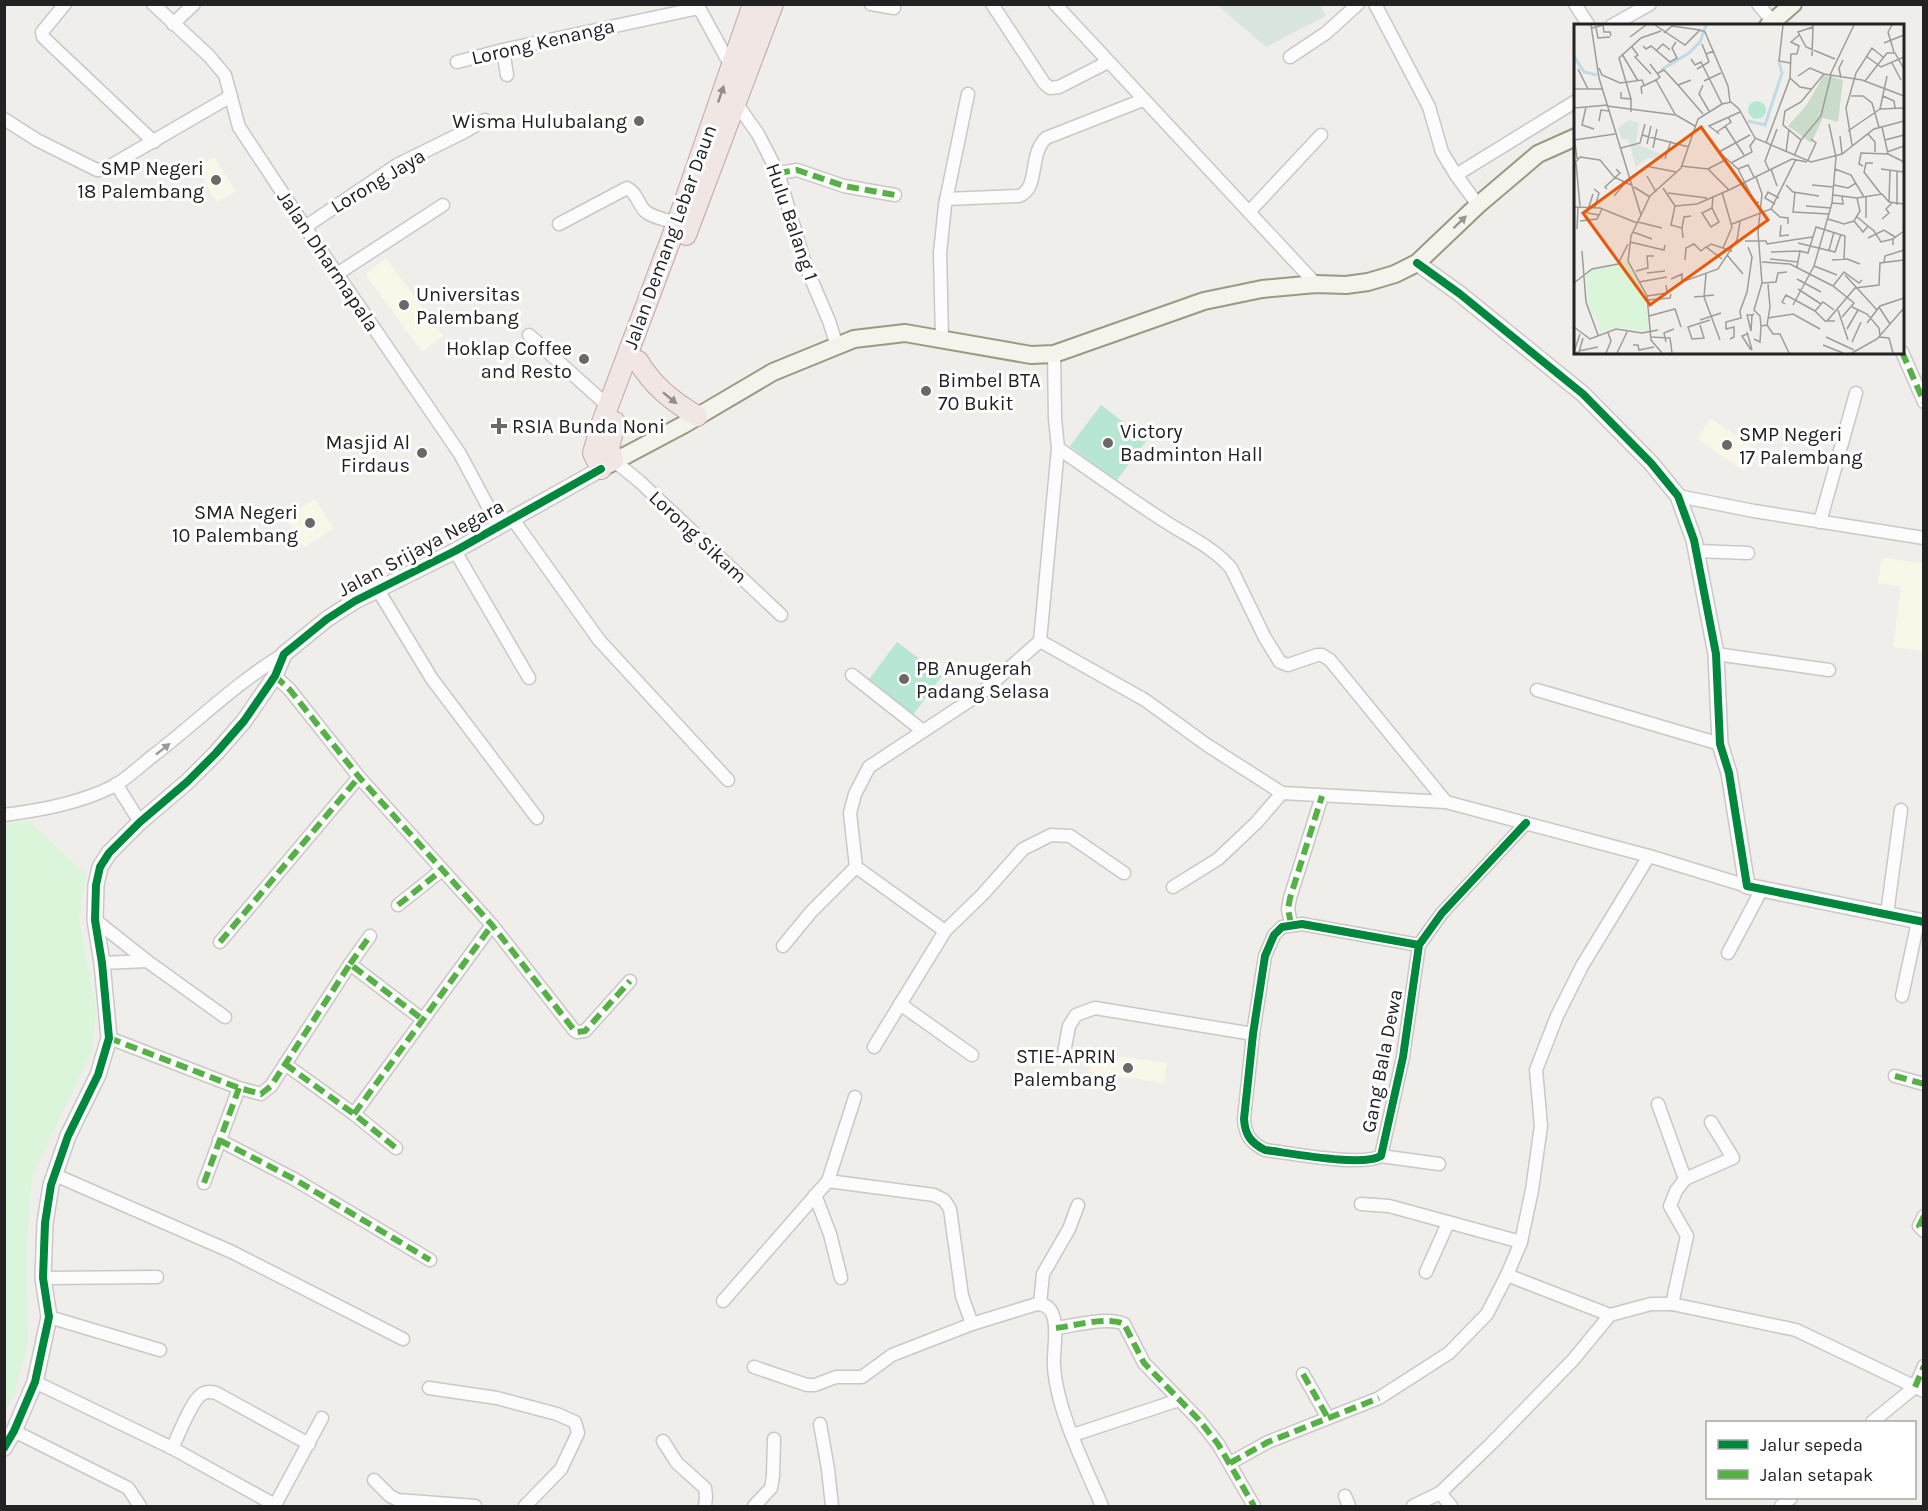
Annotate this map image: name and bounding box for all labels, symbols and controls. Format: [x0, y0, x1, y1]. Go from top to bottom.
street label: Lorong Kenanga [469, 14, 617, 70]
inset map [1574, 24, 1904, 354]
one-way arrow [717, 85, 726, 103]
place label: Wisma Hulubalang [452, 110, 627, 133]
marker: Wisma Hulubalang [632, 114, 646, 128]
street label: Jalan Demang Lebar Daun [619, 122, 721, 352]
street label: Lorong Jaya [327, 144, 429, 218]
place label: SMP Negeri 18 Palembang [77, 157, 204, 203]
street label: Hulu Balang 1 [761, 160, 823, 284]
marker: SMP Negeri 18 Palembang [209, 173, 223, 187]
street label: Jalan Dharmapala [272, 186, 384, 336]
one-way arrow [1452, 215, 1467, 229]
place label: Universitas Palembang [416, 283, 520, 329]
marker: Universitas Palembang [397, 298, 411, 312]
place label: Hoklap Coffee and Resto [446, 337, 572, 383]
marker: Hoklap Coffee and Resto [577, 352, 591, 366]
place label: Bimbel BTA 70 Bukit [938, 369, 1041, 415]
marker: Bimbel BTA 70 Bukit [919, 384, 933, 398]
one-way arrow [662, 392, 678, 405]
place label: RSIA Bunda Noni [512, 415, 665, 438]
marker: RSIA Bunda Noni [490, 417, 508, 435]
place label: Victory Badminton Hall [1120, 420, 1263, 466]
place label: SMP Negeri 17 Palembang [1739, 423, 1863, 469]
place label: Masjid Al Firdaus [326, 431, 410, 477]
marker: Victory Badminton Hall [1101, 436, 1115, 450]
marker: SMP Negeri 17 Palembang [1720, 438, 1734, 452]
marker: Masjid Al Firdaus [415, 446, 429, 460]
street label: Lorong Sikam [644, 486, 752, 588]
street label: Jalan Srijaya Negara [334, 495, 508, 601]
place label: SMA Negeri 10 Palembang [172, 501, 298, 547]
marker: SMA Negeri 10 Palembang [303, 516, 317, 530]
place label: PB Anugerah Padang Selasa [916, 657, 1050, 703]
marker: PB Anugerah Padang Selasa [897, 672, 911, 686]
one-way arrow [155, 743, 170, 755]
street label: Gang Bala Dewa [1357, 987, 1407, 1135]
place label: STIE-APRIN Palembang [1013, 1045, 1116, 1091]
marker: STIE-APRIN Palembang [1121, 1061, 1135, 1075]
legend [1706, 1421, 1916, 1499]
text: Jalur sepeda [1760, 1434, 1863, 1456]
text: Jalan setapak [1760, 1464, 1873, 1486]

